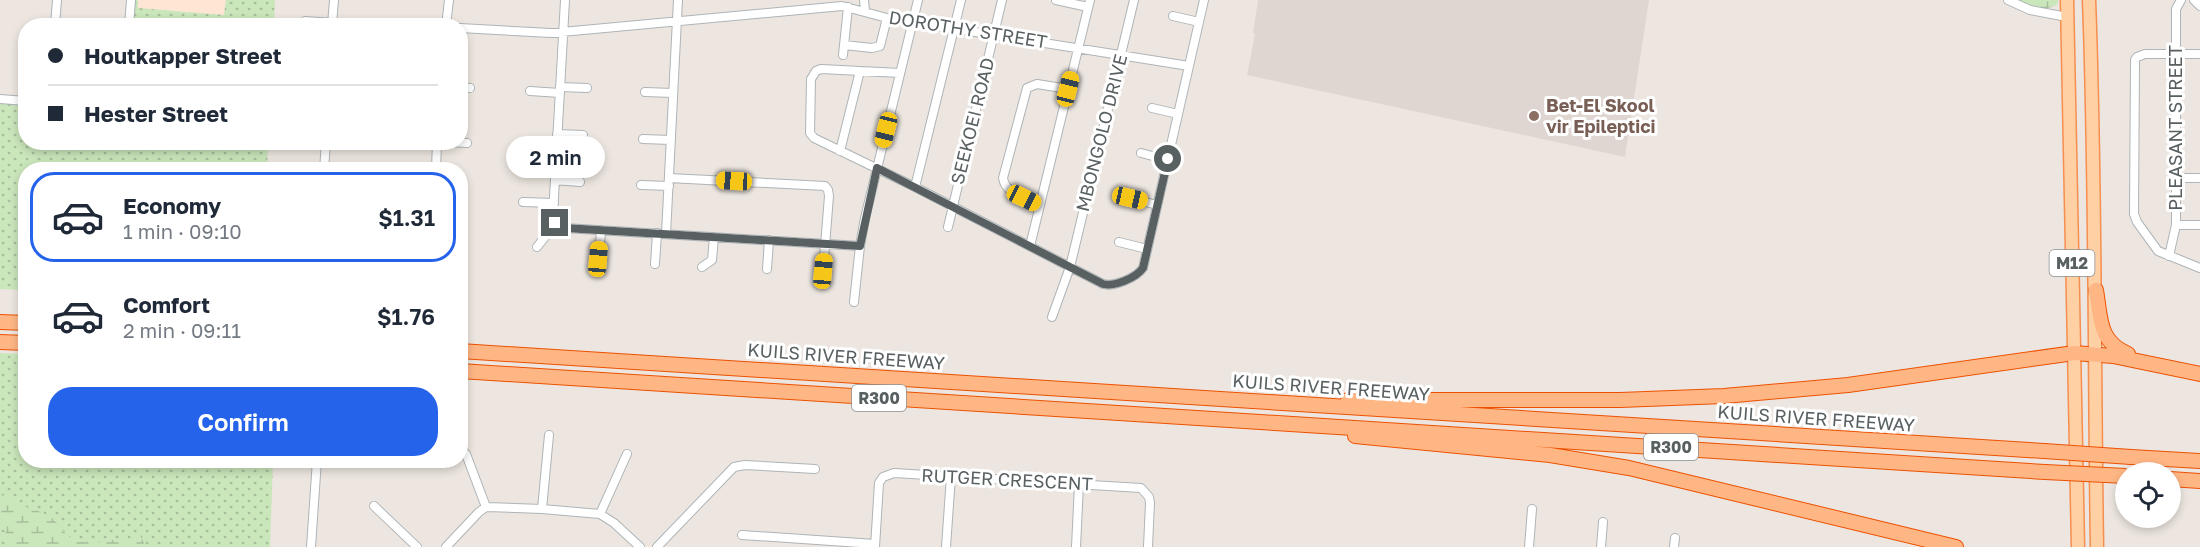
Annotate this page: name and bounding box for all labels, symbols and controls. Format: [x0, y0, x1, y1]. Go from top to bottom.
street label: DOROTHY STREET [887, 6, 1049, 52]
text: Houtkapper Street [84, 42, 281, 69]
street label: PLEASANT STREET [2164, 45, 2186, 211]
street label: MBONGOLO DRIVE [1071, 52, 1131, 214]
street label: SEEKOEI ROAD [946, 55, 998, 186]
car [1055, 69, 1081, 109]
place label: Bet-El Skool vir Epileptici [1546, 94, 1656, 137]
text: Hester Street [84, 100, 228, 127]
marker: Bet-El Skool vir Epileptici [1527, 109, 1541, 123]
car [873, 110, 899, 150]
callout: 2 min [506, 136, 604, 178]
text: 2 min [530, 145, 582, 169]
route start [1154, 145, 1181, 172]
car [716, 171, 752, 191]
car [1004, 182, 1044, 214]
car [1110, 185, 1150, 211]
icon: car [51, 190, 105, 244]
text: Economy [123, 192, 221, 219]
text: $1.31 [378, 204, 435, 231]
route end [541, 209, 568, 236]
text: 1 min · 09:10 [123, 219, 242, 243]
car [587, 240, 609, 278]
road number: M12 [2050, 250, 2094, 276]
car [812, 252, 834, 290]
icon: car [51, 289, 105, 343]
text: Comfort [123, 291, 210, 318]
text: $1.76 [377, 303, 435, 330]
text: 2 min · 09:11 [123, 318, 241, 342]
street label: KUILS RIVER FREEWAY [747, 338, 946, 374]
street label: KUILS RIVER FREEWAY [1232, 369, 1431, 405]
road number: R300 [852, 385, 906, 411]
button: Confirm [48, 387, 438, 456]
street label: KUILS RIVER FREEWAY [1717, 400, 1916, 436]
road number: R300 [1644, 434, 1698, 460]
map controls [2115, 462, 2181, 528]
button: locate [2115, 462, 2181, 528]
street label: RUTGER CRESCENT [921, 464, 1093, 494]

